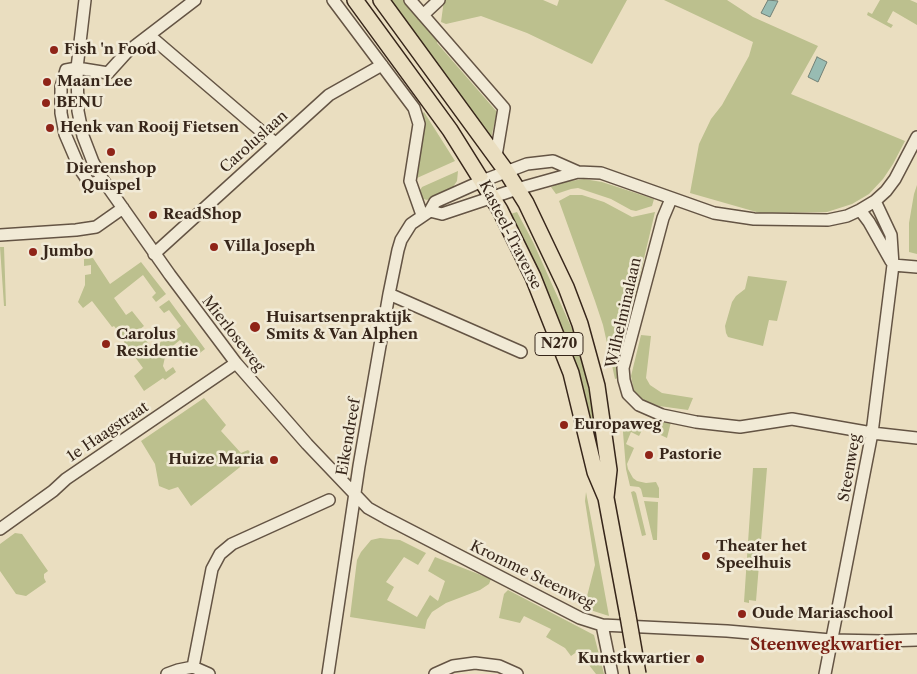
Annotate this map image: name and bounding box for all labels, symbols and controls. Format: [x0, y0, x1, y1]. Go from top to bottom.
place label: Fish 'n Food [64, 41, 156, 59]
marker: Fish 'n Food [48, 44, 60, 56]
place label: Maan Lee [57, 73, 133, 91]
marker: Maan Lee [41, 76, 53, 88]
place label: BENU [56, 94, 103, 112]
marker: BENU [40, 97, 52, 109]
street label: Caroluslaan [217, 107, 291, 177]
place label: Henk van Rooij Fietsen [60, 119, 239, 137]
marker: Henk van Rooij Fietsen [44, 122, 56, 134]
marker: Dierenshop Quispel [105, 146, 117, 158]
place label: Dierenshop Quispel [66, 160, 156, 195]
street label: Kasteel-Traverse [475, 178, 545, 292]
place label: ReadShop [163, 206, 242, 224]
marker: ReadShop [147, 209, 159, 221]
place label: Villa Joseph [224, 238, 315, 256]
marker: Villa Joseph [208, 241, 220, 253]
place label: Jumbo [43, 243, 93, 261]
marker: Jumbo [27, 246, 39, 258]
street label: Wilhelminalaan [603, 256, 645, 370]
street label: Mierloseweg [198, 293, 268, 375]
place label: Huisartsenpraktijk Smits & Van Alphen [266, 309, 418, 344]
marker: Huisartsenpraktijk Smits & Van Alphen [248, 320, 262, 334]
place label: Carolus Residentie [116, 326, 198, 361]
road number: N270 [535, 332, 583, 356]
marker: Carolus Residentie [100, 338, 112, 350]
street label: Eikendreef [333, 397, 365, 477]
street label: 1e Haagstraat [64, 398, 152, 466]
place label: Europaweg [574, 416, 661, 434]
marker: Europaweg [558, 419, 570, 431]
street label: Steenweg [835, 433, 865, 503]
place label: Pastorie [659, 446, 722, 464]
marker: Pastorie [643, 449, 655, 461]
place label: Huize Maria [168, 451, 264, 469]
marker: Huize Maria [268, 454, 280, 466]
street label: Kromme Steenweg [467, 537, 597, 613]
place label: Theater het Speelhuis [716, 538, 807, 573]
marker: Theater het Speelhuis [700, 550, 712, 562]
place label: Oude Mariaschool [752, 605, 893, 623]
marker: Oude Mariaschool [736, 608, 748, 620]
district label: Steenwegkwartier [750, 635, 902, 655]
place label: Kunstkwartier [578, 650, 690, 668]
marker: Kunstkwartier [694, 653, 706, 665]

